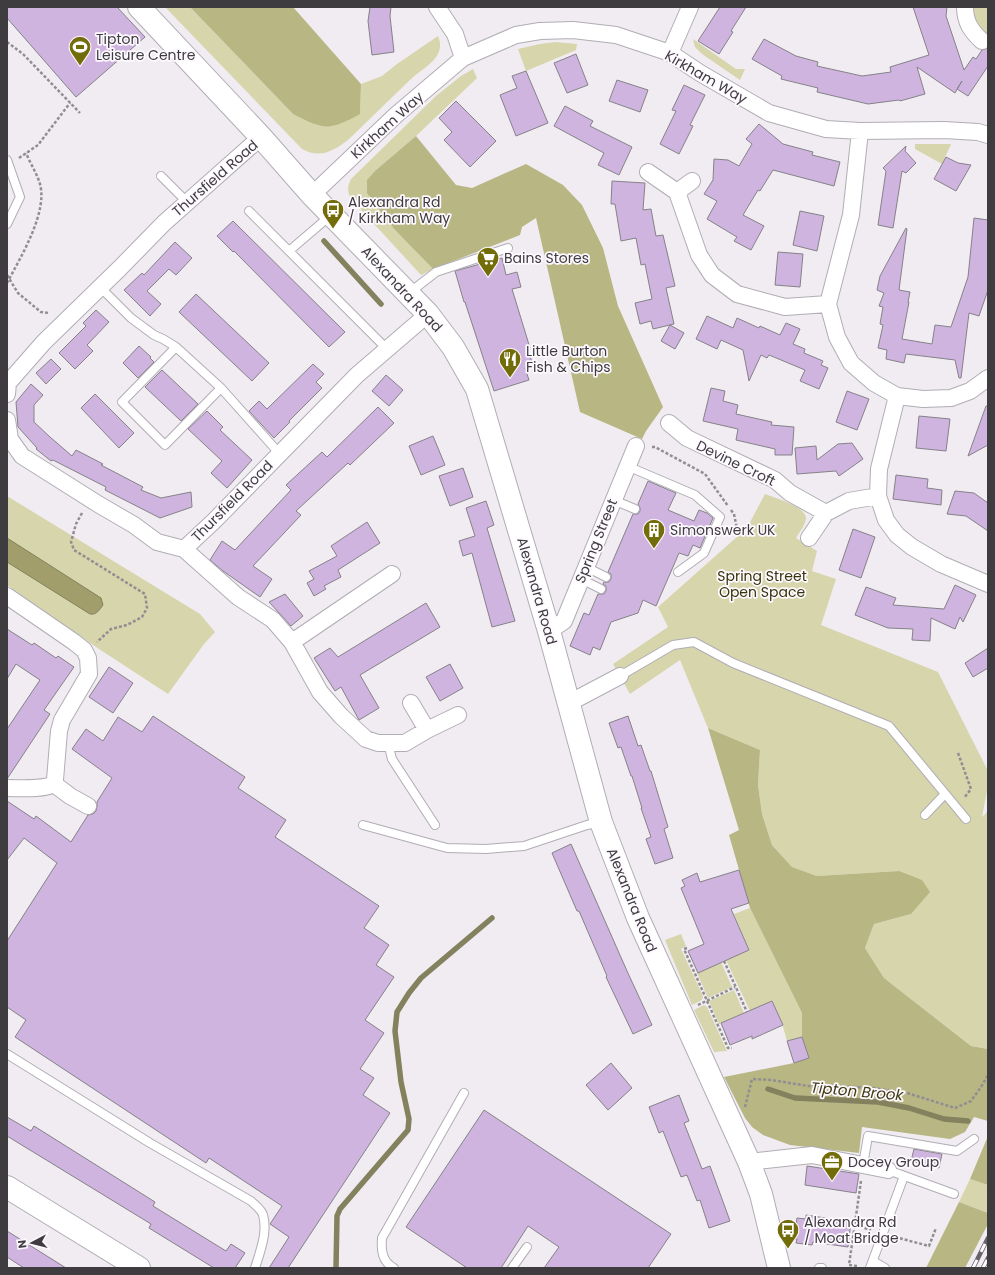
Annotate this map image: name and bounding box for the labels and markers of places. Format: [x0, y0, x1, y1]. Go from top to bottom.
place label: Tipton Leisure Centre [96, 29, 196, 65]
sports icon: Tipton Leisure Centre [67, 34, 93, 67]
place label: Alexandra Rd / Kirkham Way [348, 192, 450, 228]
bus stop icon: Alexandra Rd / Kirkham Way [320, 197, 346, 230]
supermarket icon: Bains Stores [475, 245, 501, 278]
place label: Bains Stores [504, 248, 589, 268]
place label: Little Burton Fish & Chips [526, 341, 611, 377]
restaurant icon: Little Burton Fish & Chips [497, 346, 523, 379]
building icon: Simonswerk UK [641, 517, 667, 550]
place label: Simonswerk UK [670, 520, 776, 540]
office icon: Docey Group [819, 1149, 845, 1182]
place label: Docey Group [848, 1152, 939, 1172]
place label: Alexandra Rd / Moat Bridge [804, 1212, 899, 1248]
bus stop icon: Alexandra Rd / Moat Bridge [775, 1217, 801, 1250]

